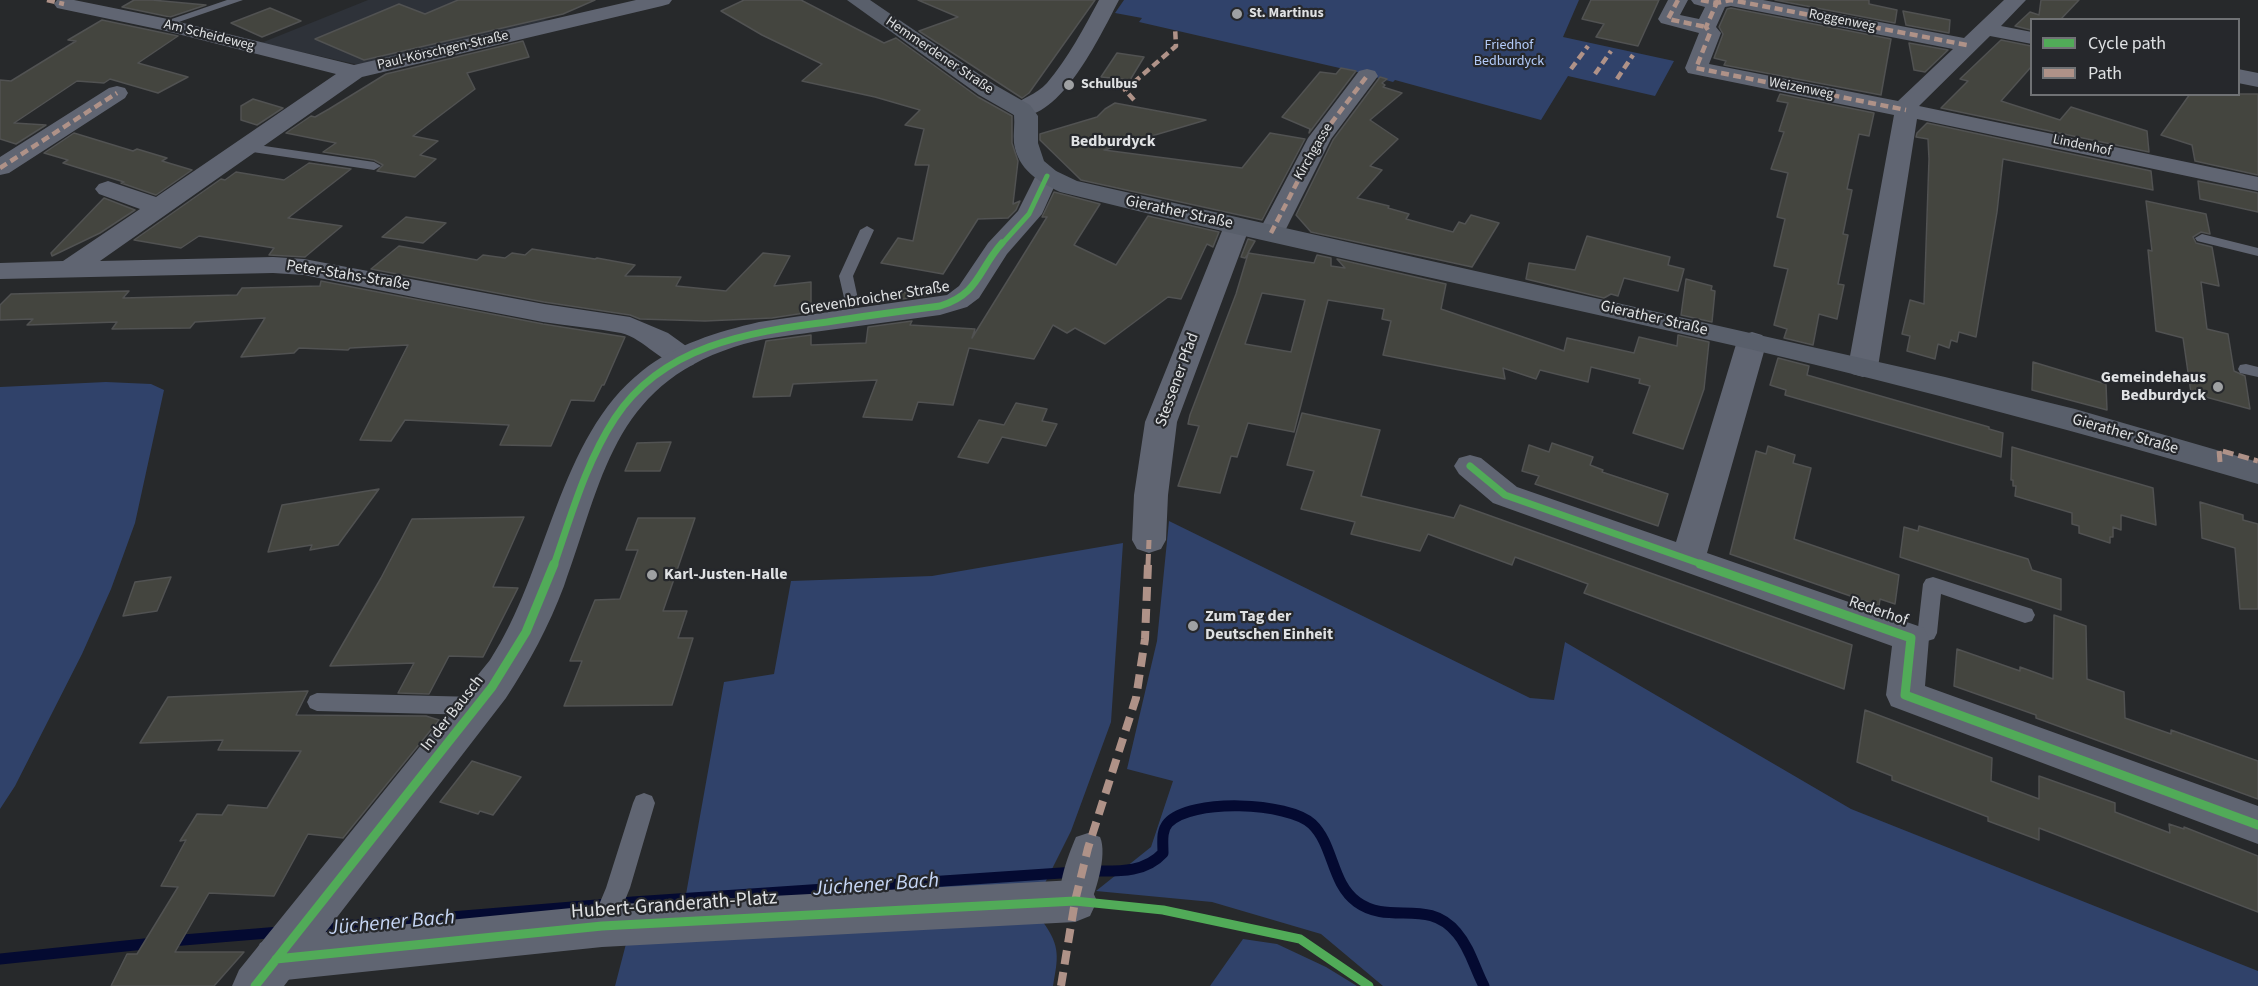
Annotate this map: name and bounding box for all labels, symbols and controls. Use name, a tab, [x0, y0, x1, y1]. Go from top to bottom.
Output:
place label: St. Martinus	[1249, 6, 1324, 22]
street label: Roggenweg	[1807, 6, 1877, 36]
marker: St. Martinus	[1230, 7, 1244, 21]
street label: Hemmerdener Straße	[882, 14, 996, 98]
street label: Am Scheideweg	[162, 17, 256, 55]
legend	[2030, 18, 2240, 96]
street label: Paul-Körschgen-Straße	[376, 28, 510, 74]
text: Cycle path	[2088, 31, 2166, 56]
park label: Friedhof Bedburdyck	[1474, 38, 1544, 70]
text: Path	[2088, 61, 2122, 86]
street label: Weizenweg	[1767, 74, 1835, 104]
place label: Schulbus	[1081, 77, 1137, 93]
marker: Schulbus	[1062, 78, 1076, 92]
street label: Kirchgasse	[1291, 121, 1337, 183]
district label: Bedburdyck	[1070, 132, 1156, 152]
street label: Lindenhof	[2051, 132, 2113, 160]
street label: Gierather Straße	[1123, 192, 1235, 234]
street label: Peter-Stahs-Straße	[285, 257, 411, 295]
street label: Grevenbroicher Straße	[799, 278, 951, 320]
street label: Gierather Straße	[1598, 297, 1710, 341]
street label: Stessener Pfad	[1152, 330, 1204, 430]
place label: Gemeindehaus Bedburdyck	[2101, 368, 2206, 406]
marker: Gemeindehaus Bedburdyck	[2211, 380, 2225, 394]
street label: Gierather Straße	[2070, 411, 2180, 459]
place label: Karl-Justen-Halle	[664, 565, 787, 585]
marker: Karl-Justen-Halle	[645, 568, 659, 582]
street label: Rederhof	[1846, 593, 1910, 631]
place label: Zum Tag der Deutschen Einheit	[1205, 607, 1333, 645]
marker: Zum Tag der Deutschen Einheit	[1186, 619, 1200, 633]
street label: In der Bausch	[418, 672, 488, 756]
water label: Jüchener Bach	[812, 869, 940, 903]
street label: Hubert-Granderath-Platz	[570, 887, 778, 925]
water label: Jüchener Bach	[328, 906, 456, 942]

